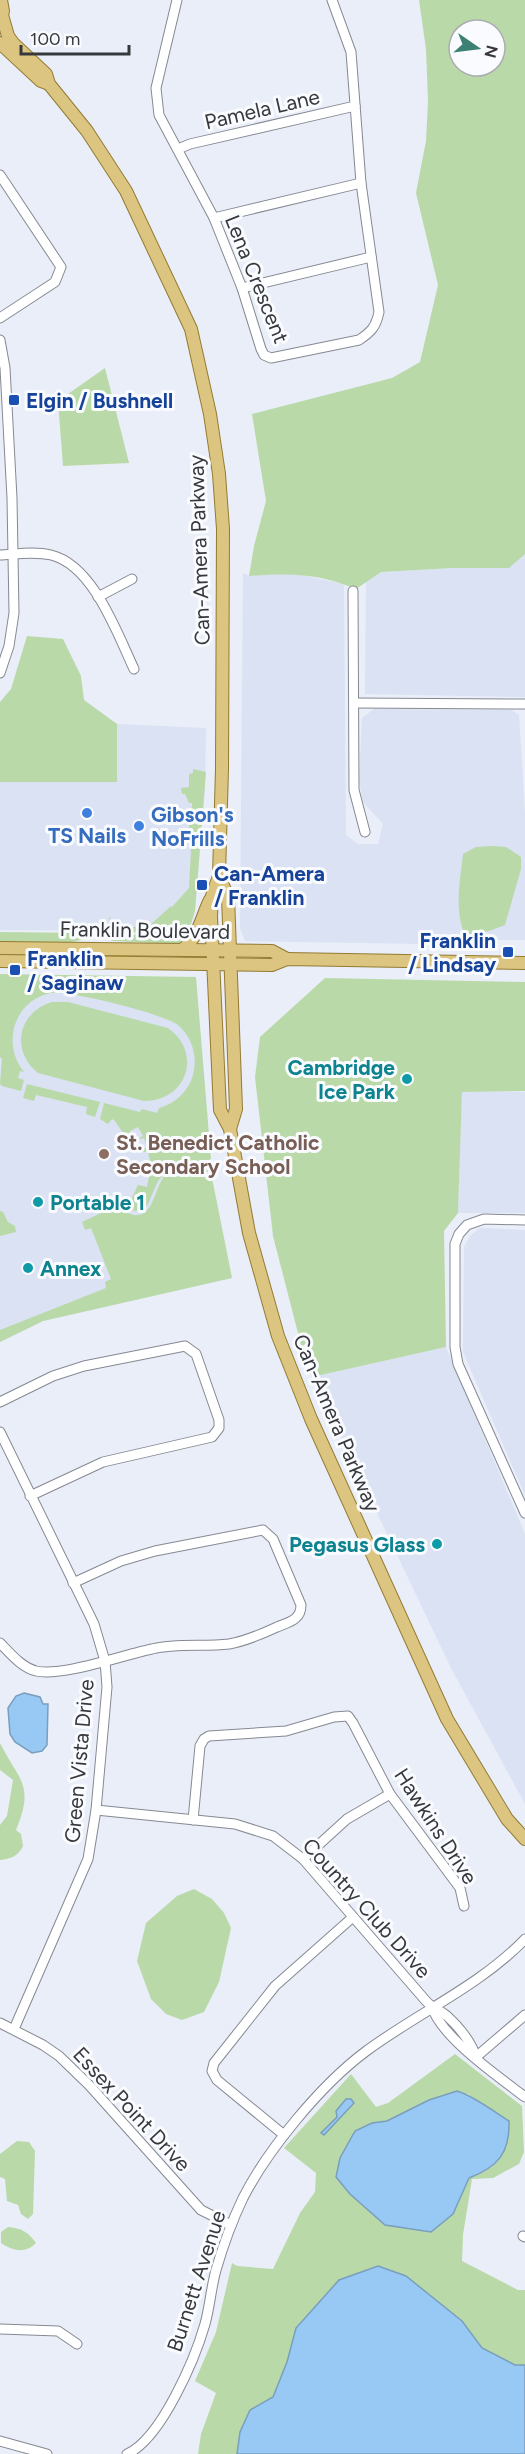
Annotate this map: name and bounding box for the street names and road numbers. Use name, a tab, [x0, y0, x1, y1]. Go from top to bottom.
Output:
street label: Pamela Lane	[202, 84, 322, 134]
street label: Lena Crescent	[220, 211, 294, 347]
street label: Can-Amera Parkway	[183, 454, 215, 646]
street label: Franklin Boulevard	[59, 916, 231, 944]
street label: Can-Amera Parkway	[288, 1330, 386, 1516]
street label: Green Vista Drive	[59, 1678, 99, 1844]
street label: Hawkins Drive	[389, 1763, 483, 1889]
street label: Country Club Drive	[298, 1833, 436, 1983]
street label: Essex Point Drive	[68, 2042, 196, 2176]
street label: Burnett Avenue	[161, 2207, 231, 2355]

